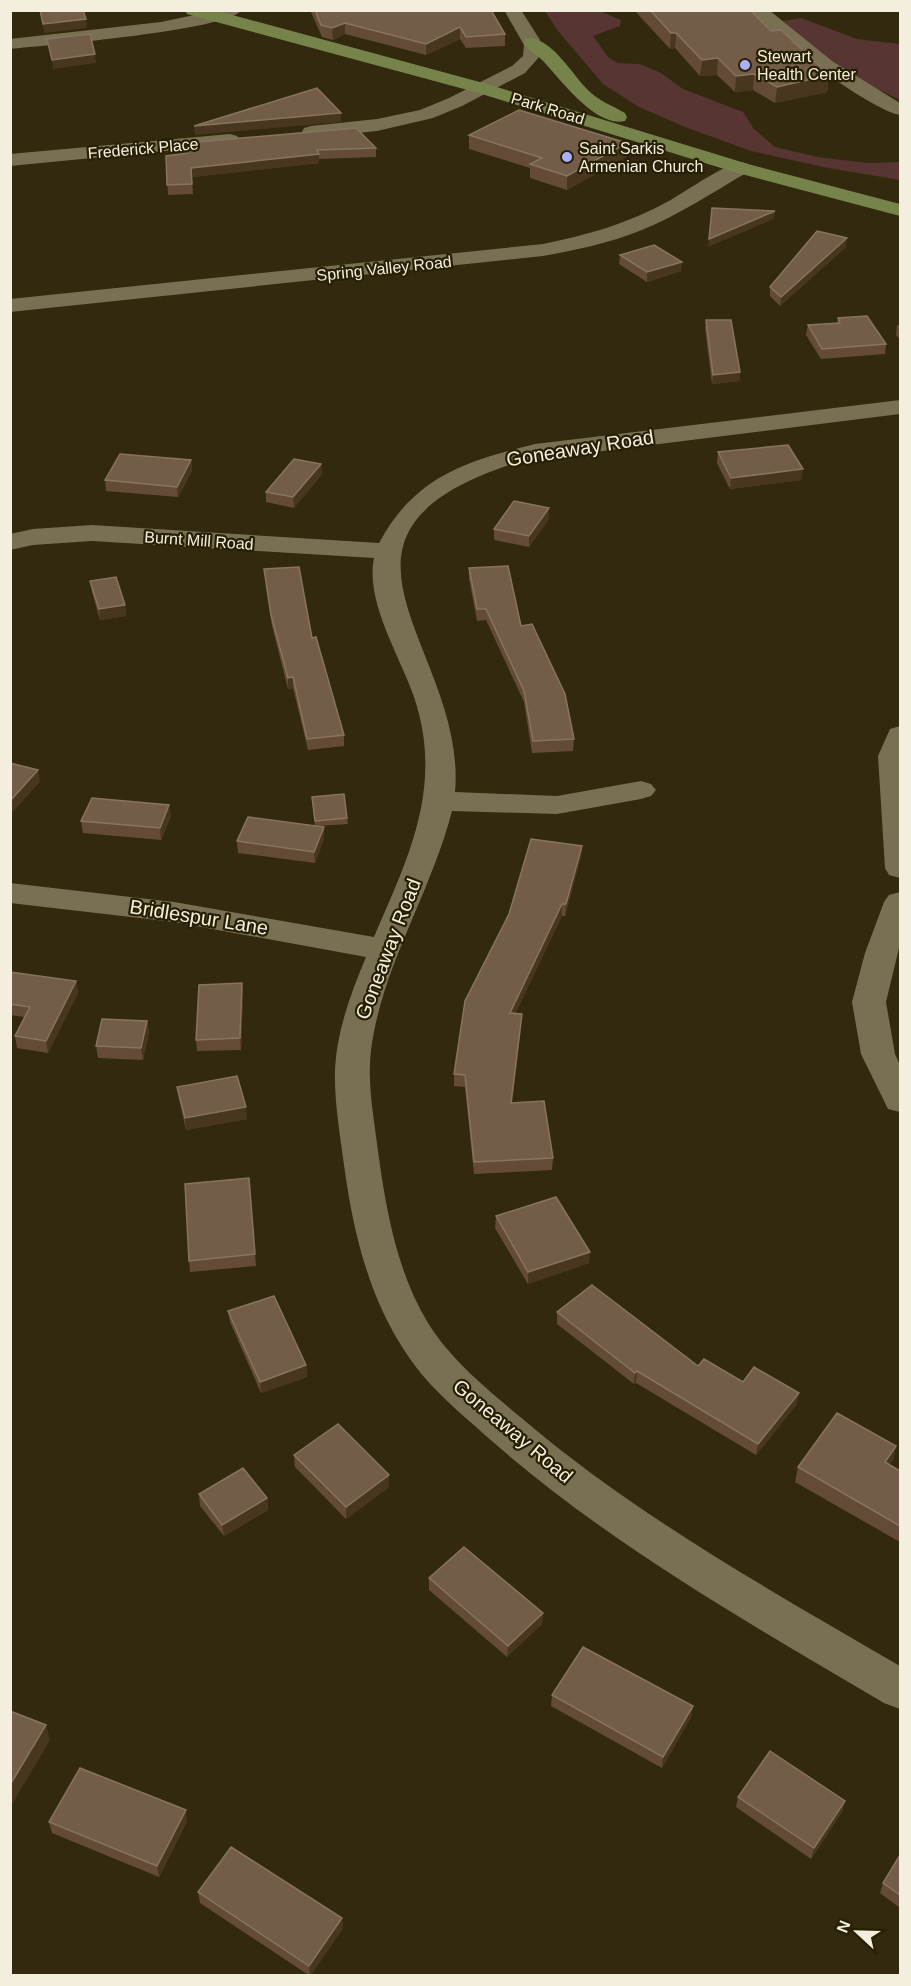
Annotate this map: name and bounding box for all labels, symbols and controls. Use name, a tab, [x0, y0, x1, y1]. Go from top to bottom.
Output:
place label: Stewart Health Center	[757, 48, 856, 83]
marker: Stewart Health Center	[738, 58, 752, 72]
street label: Park Road	[509, 89, 586, 128]
street label: Frederick Place	[87, 135, 199, 162]
place label: Saint Sarkis Armenian Church	[579, 140, 704, 175]
marker: Saint Sarkis Armenian Church	[560, 150, 574, 164]
street label: Spring Valley Road	[316, 253, 452, 284]
street label: Goneaway Road	[505, 425, 655, 471]
street label: Burnt Mill Road	[144, 528, 254, 553]
street label: Goneaway Road	[351, 876, 425, 1022]
street label: Bridlespur Lane	[128, 895, 270, 939]
street label: Goneaway Road	[449, 1375, 577, 1487]
north arrow	[827, 1902, 887, 1962]
text: N	[834, 1918, 854, 1935]

